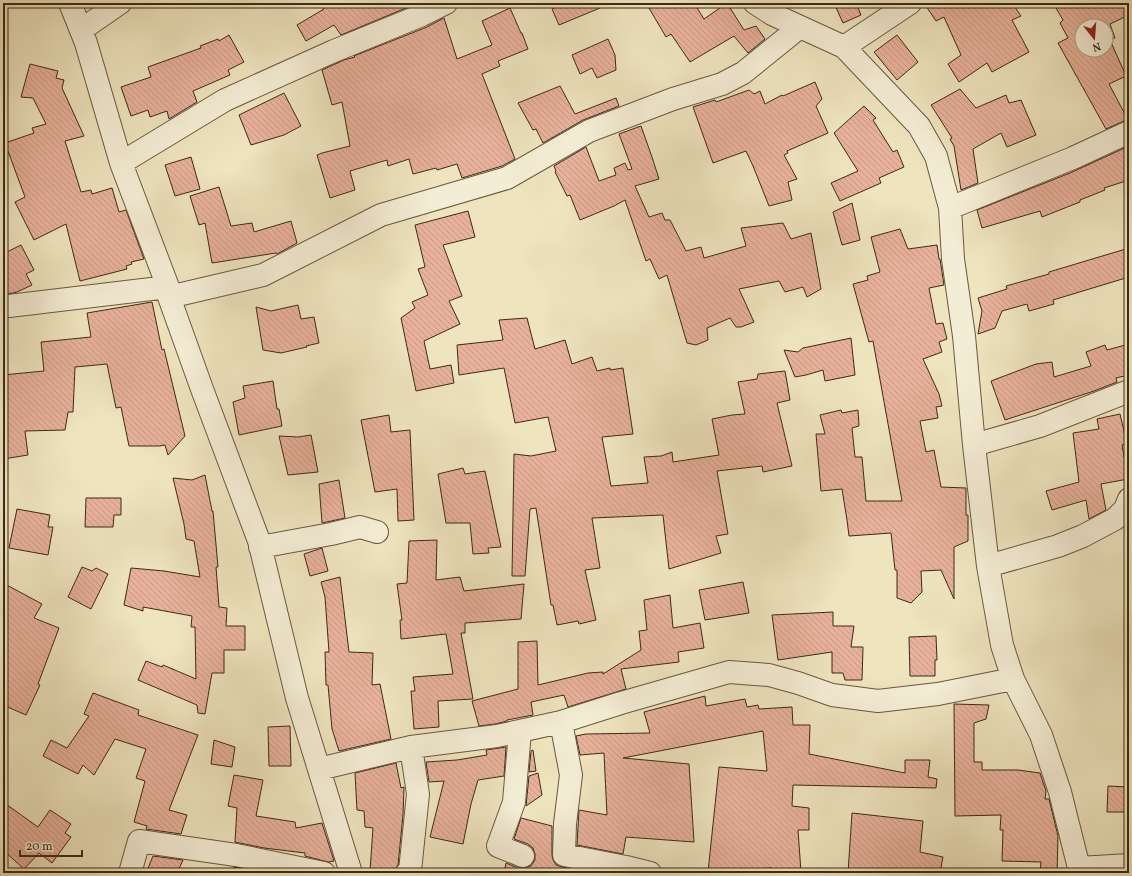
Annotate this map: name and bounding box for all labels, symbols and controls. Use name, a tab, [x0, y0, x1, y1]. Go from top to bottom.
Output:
north arrow	[1074, 18, 1114, 58]
text: N	[1090, 38, 1103, 54]
scale bar	[20, 832, 82, 858]
text: 20 m	[26, 839, 53, 855]

